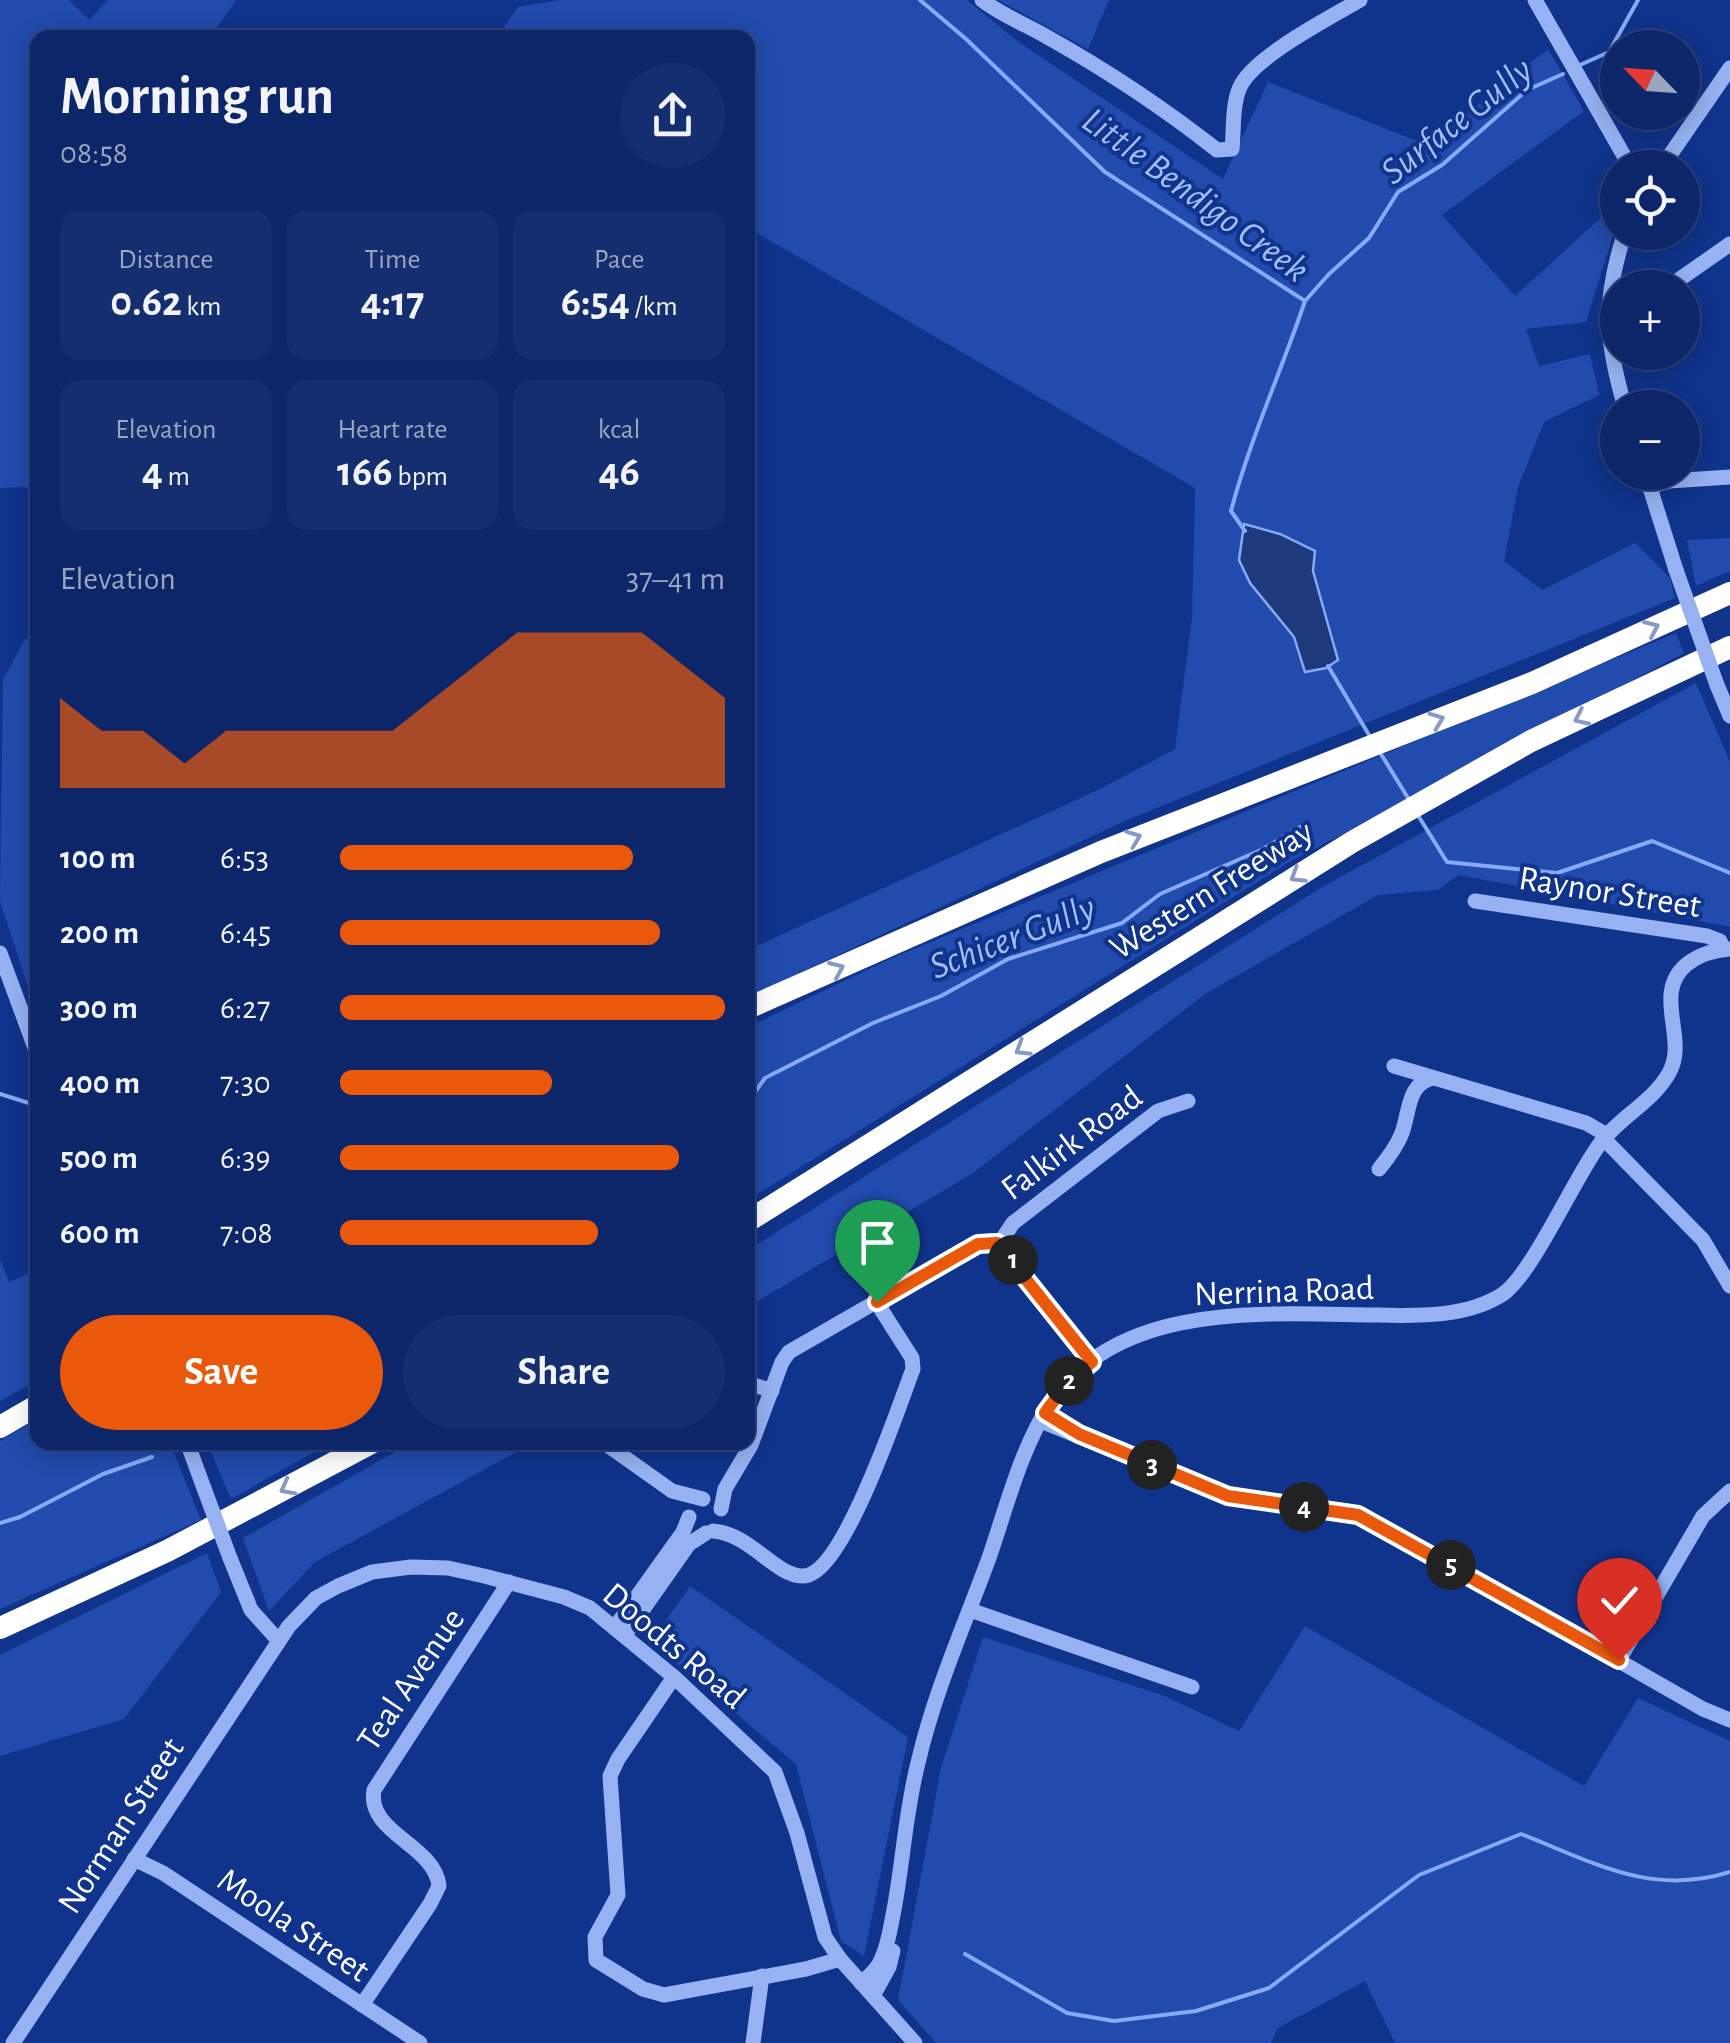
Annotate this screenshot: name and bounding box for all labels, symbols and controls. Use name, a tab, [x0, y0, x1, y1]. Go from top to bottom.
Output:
north arrow	[1600, 30, 1700, 130]
map controls	[1600, 30, 1700, 490]
water label: Surface Gully	[1375, 51, 1540, 192]
button: share	[620, 63, 725, 168]
text: Morning run	[60, 69, 334, 124]
water label: Little Bendigo Creek	[1075, 101, 1315, 290]
text: 08:58	[60, 137, 128, 169]
button: locate	[1600, 150, 1700, 250]
text: Distance	[118, 246, 213, 274]
text: Time	[365, 246, 420, 274]
text: Pace	[594, 246, 644, 274]
button: +	[1600, 270, 1700, 370]
text: 0.62	[110, 281, 182, 323]
text: 4:17	[360, 281, 425, 323]
text: 6:54	[561, 281, 630, 323]
text: km	[182, 293, 222, 321]
text: /km	[630, 293, 678, 321]
button: −	[1600, 390, 1700, 490]
text: Elevation	[115, 416, 216, 444]
text: Heart rate	[338, 416, 447, 444]
text: kcal	[598, 416, 641, 444]
text: 4	[142, 451, 163, 493]
text: 166	[337, 451, 393, 493]
text: 46	[598, 451, 640, 493]
text: m	[163, 463, 190, 491]
text: bpm	[393, 463, 448, 491]
text: Elevation	[60, 563, 176, 595]
text: 37–41 m	[626, 563, 725, 595]
one-way arrow	[1642, 620, 1660, 640]
one-way arrow	[1573, 705, 1591, 725]
one-way arrow	[1427, 712, 1445, 732]
street label: Western Freeway	[1104, 814, 1319, 967]
one-way arrow	[1125, 830, 1142, 850]
text: 100 m	[60, 842, 136, 874]
text: 6:53	[220, 842, 269, 874]
street label: Raynor Street	[1516, 861, 1703, 924]
one-way arrow	[1290, 864, 1308, 883]
water label: Schicer Gully	[925, 889, 1101, 987]
text: 200 m	[60, 917, 139, 949]
text: 6:45	[220, 917, 271, 949]
one-way arrow	[827, 961, 845, 981]
text: 300 m	[60, 992, 138, 1024]
text: 6:27	[220, 992, 270, 1024]
one-way arrow	[1015, 1037, 1033, 1056]
text: 400 m	[60, 1067, 140, 1099]
text: 7:30	[220, 1067, 271, 1099]
street label: Falkirk Road	[995, 1079, 1149, 1207]
text: 500 m	[60, 1142, 138, 1174]
text: 6:39	[220, 1142, 271, 1174]
pin	[835, 1200, 920, 1303]
icon: arrive	[850, 1215, 905, 1270]
text: 600 m	[60, 1217, 139, 1249]
text: 7:08	[220, 1217, 273, 1249]
pin: 1	[988, 1235, 1038, 1285]
text: 1	[1008, 1246, 1018, 1274]
street label: Nerrina Road	[1193, 1271, 1375, 1312]
button: Save	[60, 1315, 383, 1430]
button: Share	[403, 1315, 725, 1430]
pin: 2	[1044, 1356, 1094, 1406]
text: 2	[1062, 1367, 1076, 1395]
pin: 3	[1127, 1440, 1177, 1490]
text: 3	[1146, 1451, 1158, 1479]
one-way arrow	[279, 1476, 297, 1495]
pin: 4	[1279, 1482, 1329, 1532]
text: 4	[1297, 1493, 1311, 1521]
pin: 5	[1426, 1540, 1476, 1590]
text: 5	[1445, 1551, 1457, 1579]
pin	[1577, 1558, 1662, 1661]
icon: check	[1592, 1573, 1647, 1628]
street label: Doodts Road	[596, 1577, 752, 1716]
street label: Teal Avenue	[351, 1602, 471, 1757]
street label: Norman Street	[52, 1732, 191, 1920]
street label: Moola Street	[211, 1862, 375, 1988]

